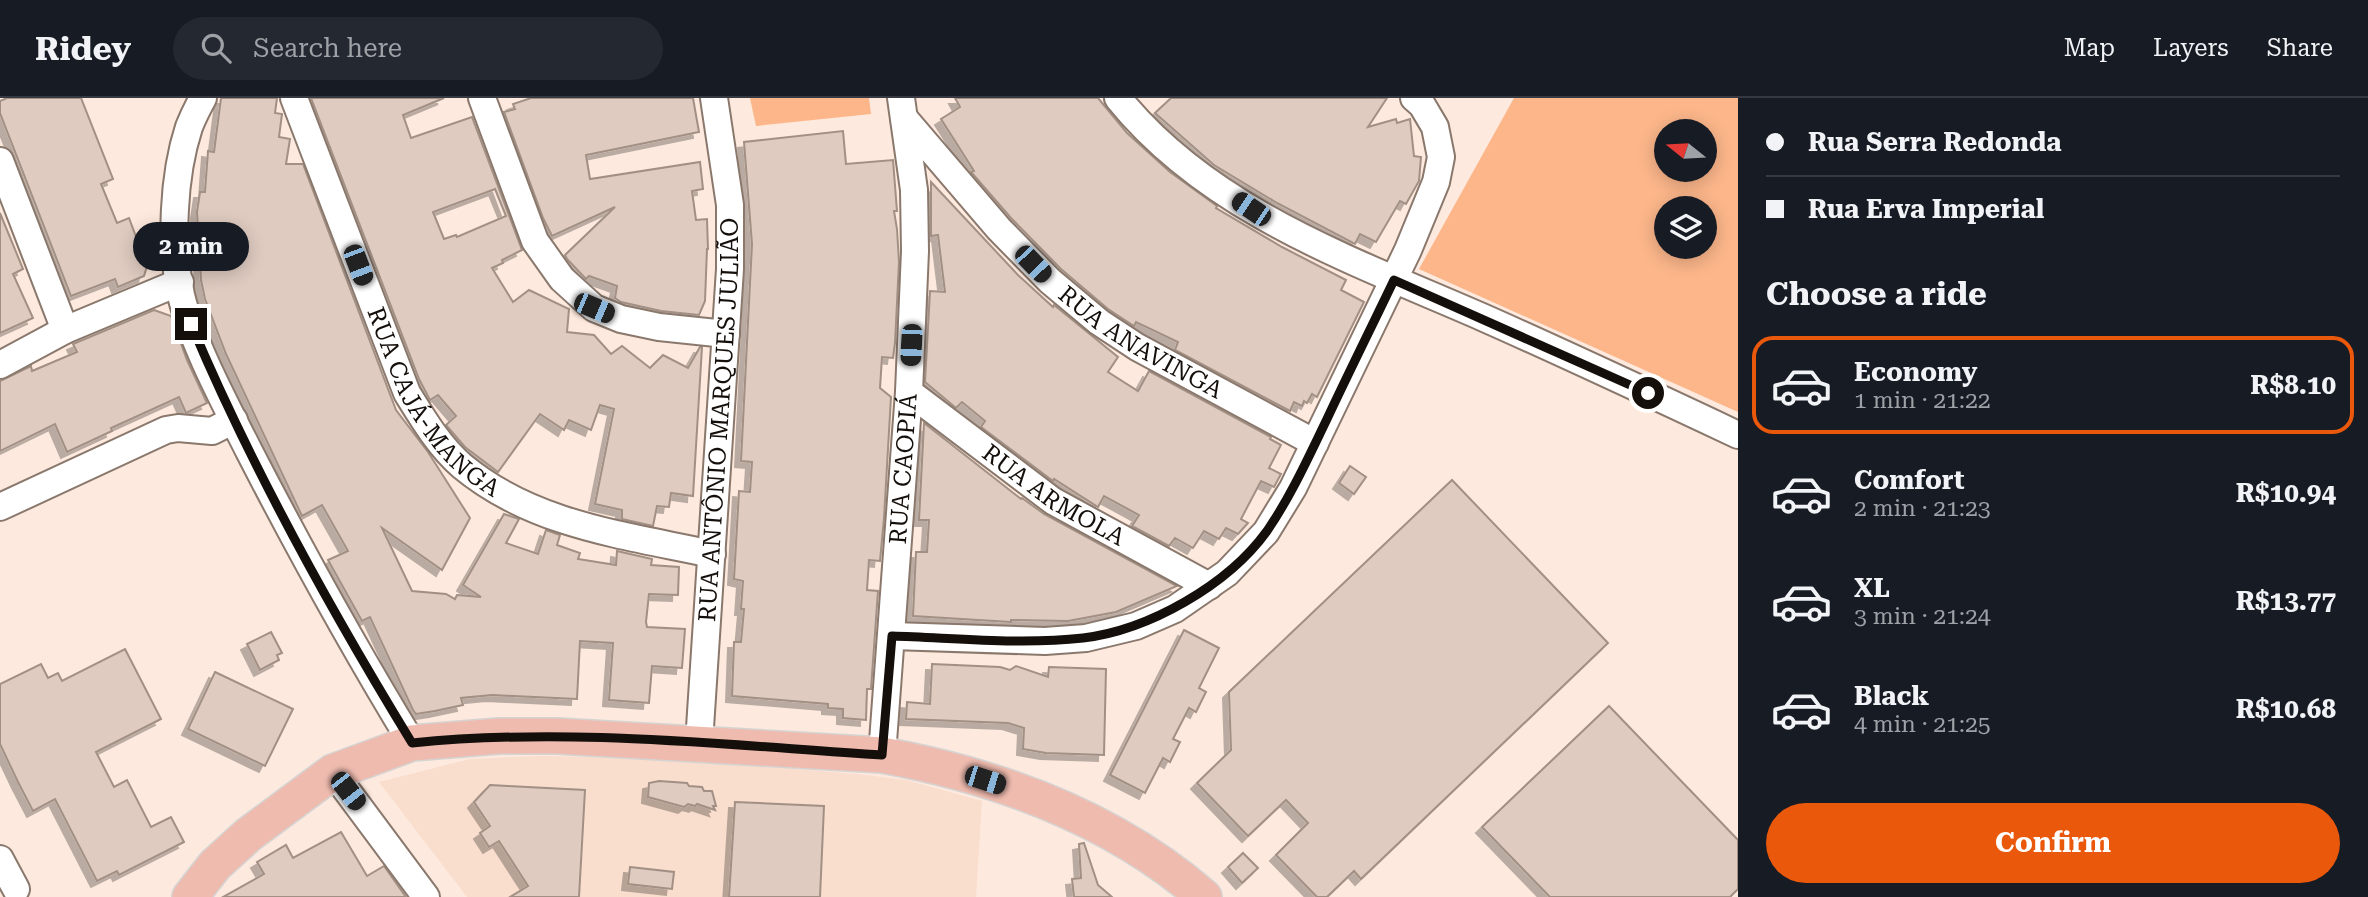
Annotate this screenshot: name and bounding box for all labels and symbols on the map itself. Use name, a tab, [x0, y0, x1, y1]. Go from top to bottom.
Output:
north arrow	[1654, 119, 1717, 182]
car	[1228, 189, 1275, 229]
street label: RUA ANTÔNIO MARQUES JULIÃO	[693, 218, 744, 623]
callout: 2 min	[133, 222, 249, 272]
car	[341, 242, 376, 288]
car	[1011, 242, 1056, 286]
street label: RUA ANAVINGA	[1053, 280, 1228, 405]
car	[571, 290, 618, 326]
street label: RUA CAJÁ-MANGA	[361, 303, 505, 503]
route end	[175, 308, 207, 340]
car	[900, 323, 923, 367]
route start	[1632, 377, 1664, 409]
street label: RUA CAOPIÁ	[884, 392, 923, 545]
street label: RUA ARMOLA	[977, 439, 1130, 552]
car	[962, 764, 1009, 796]
car	[327, 768, 370, 814]

